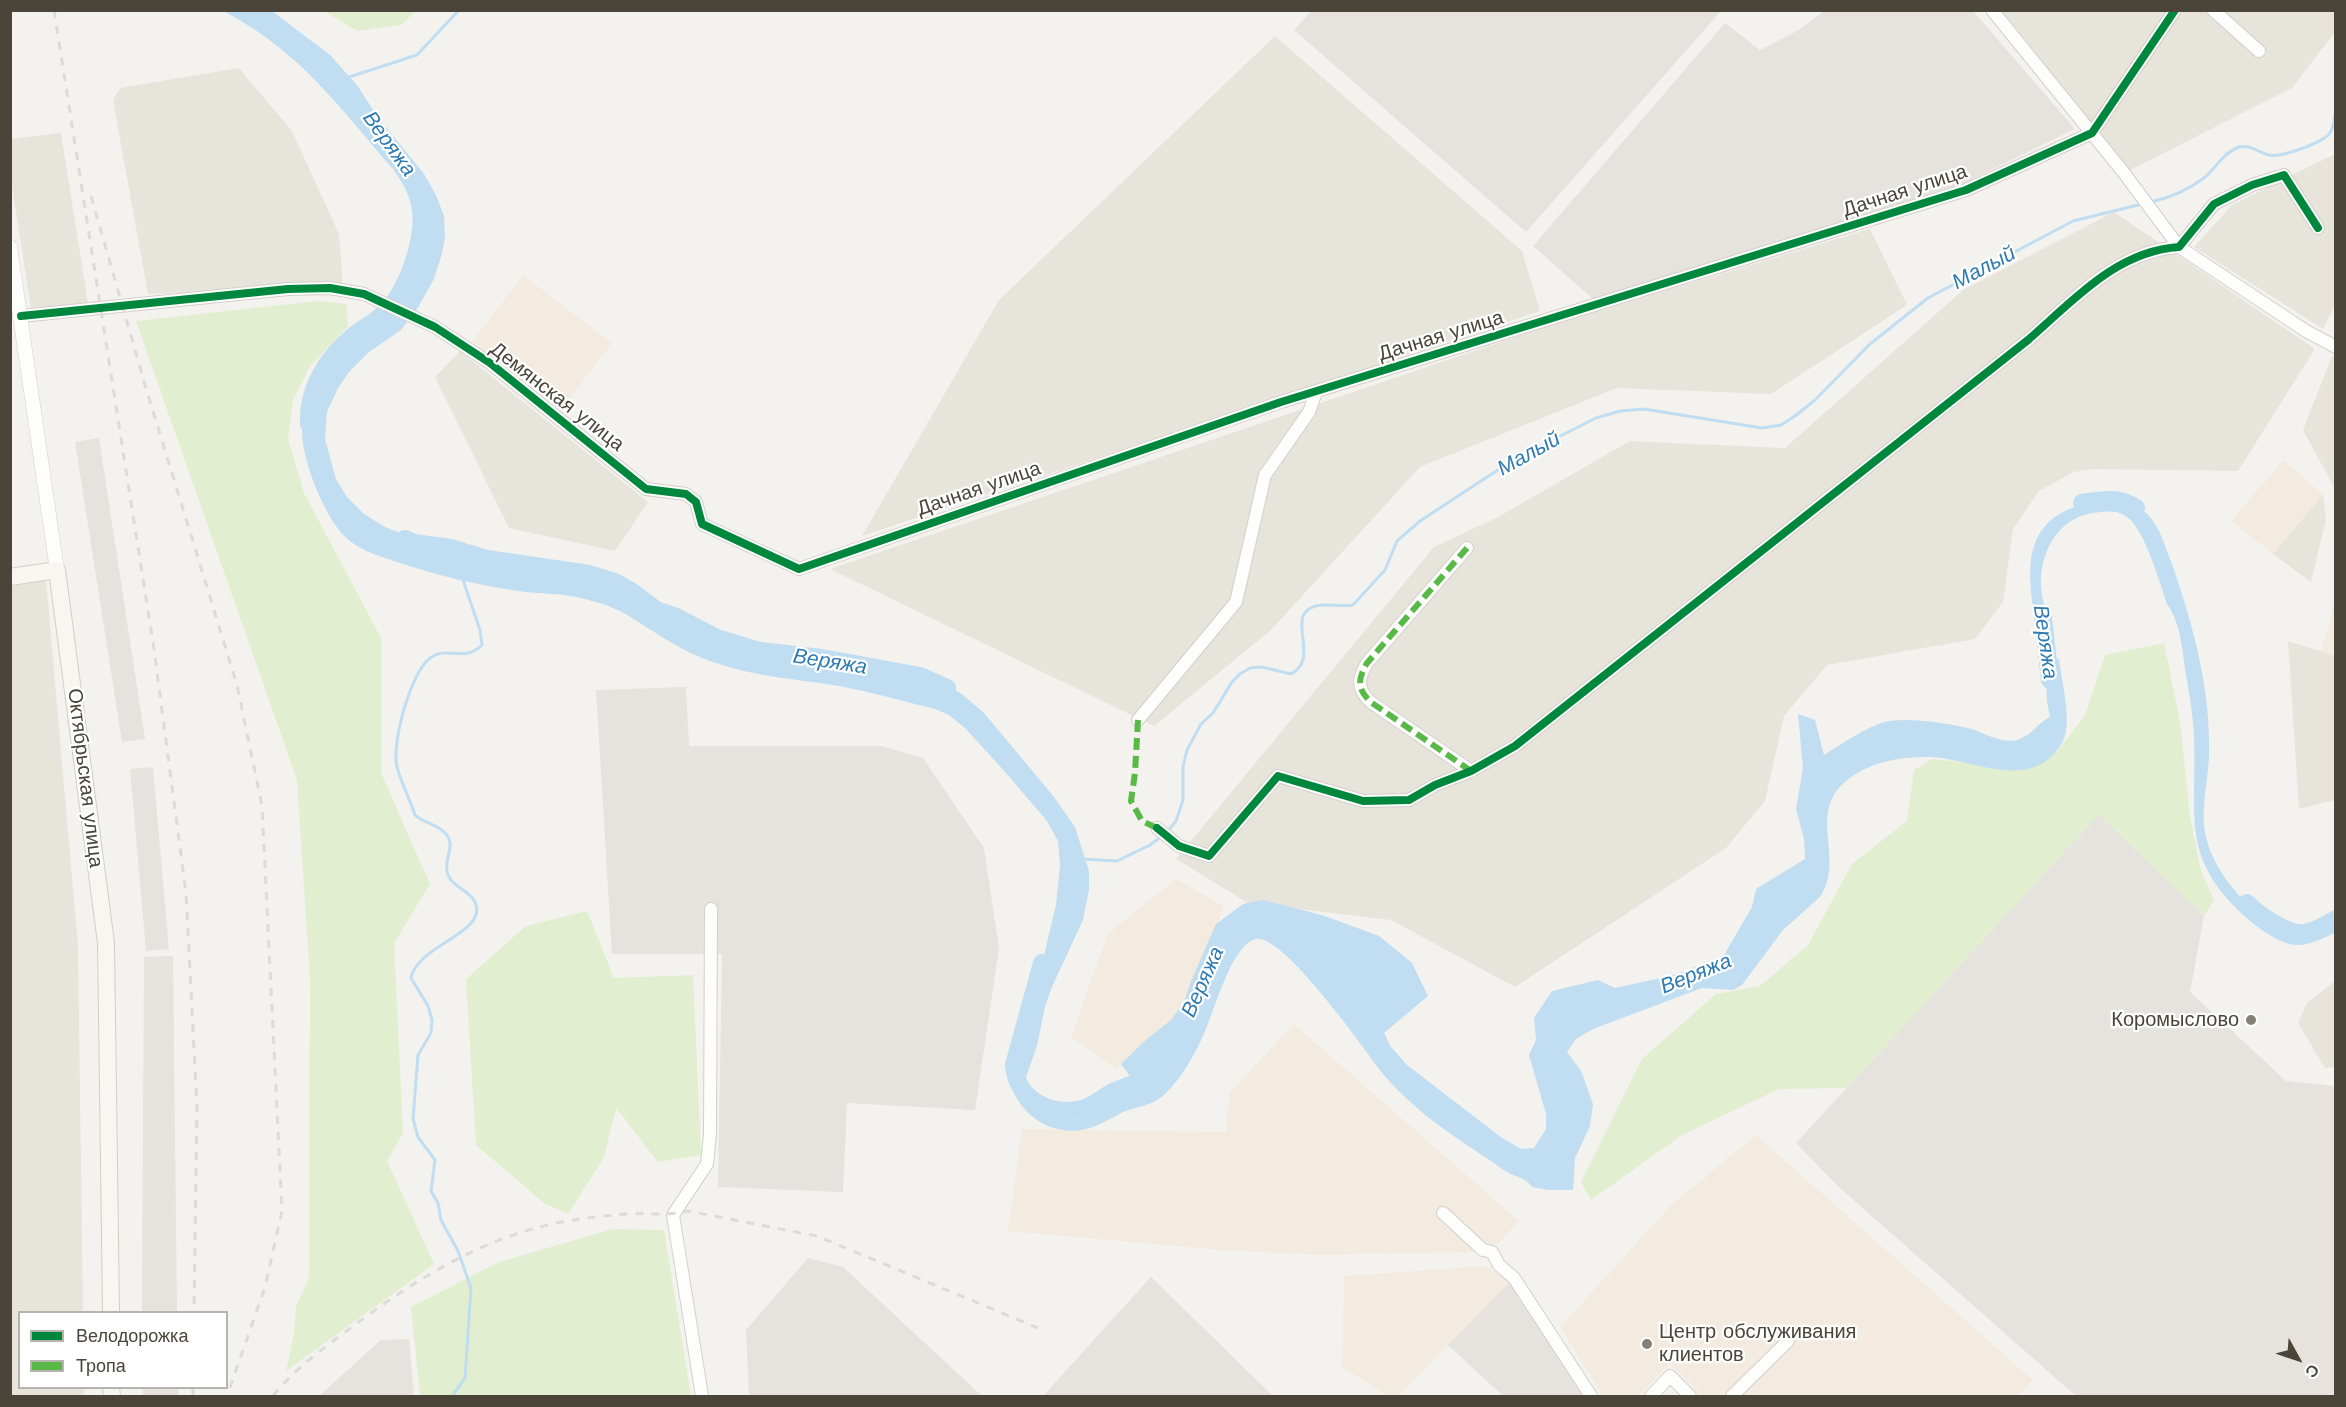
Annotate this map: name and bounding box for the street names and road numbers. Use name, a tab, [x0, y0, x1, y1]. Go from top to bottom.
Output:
street label: Дачная улица	[1840, 160, 1970, 222]
street label: Дачная улица	[1376, 306, 1506, 366]
street label: Демянская улица	[485, 337, 629, 457]
street label: Дачная улица	[914, 457, 1044, 521]
street label: Октябрьская улица	[62, 687, 108, 869]

